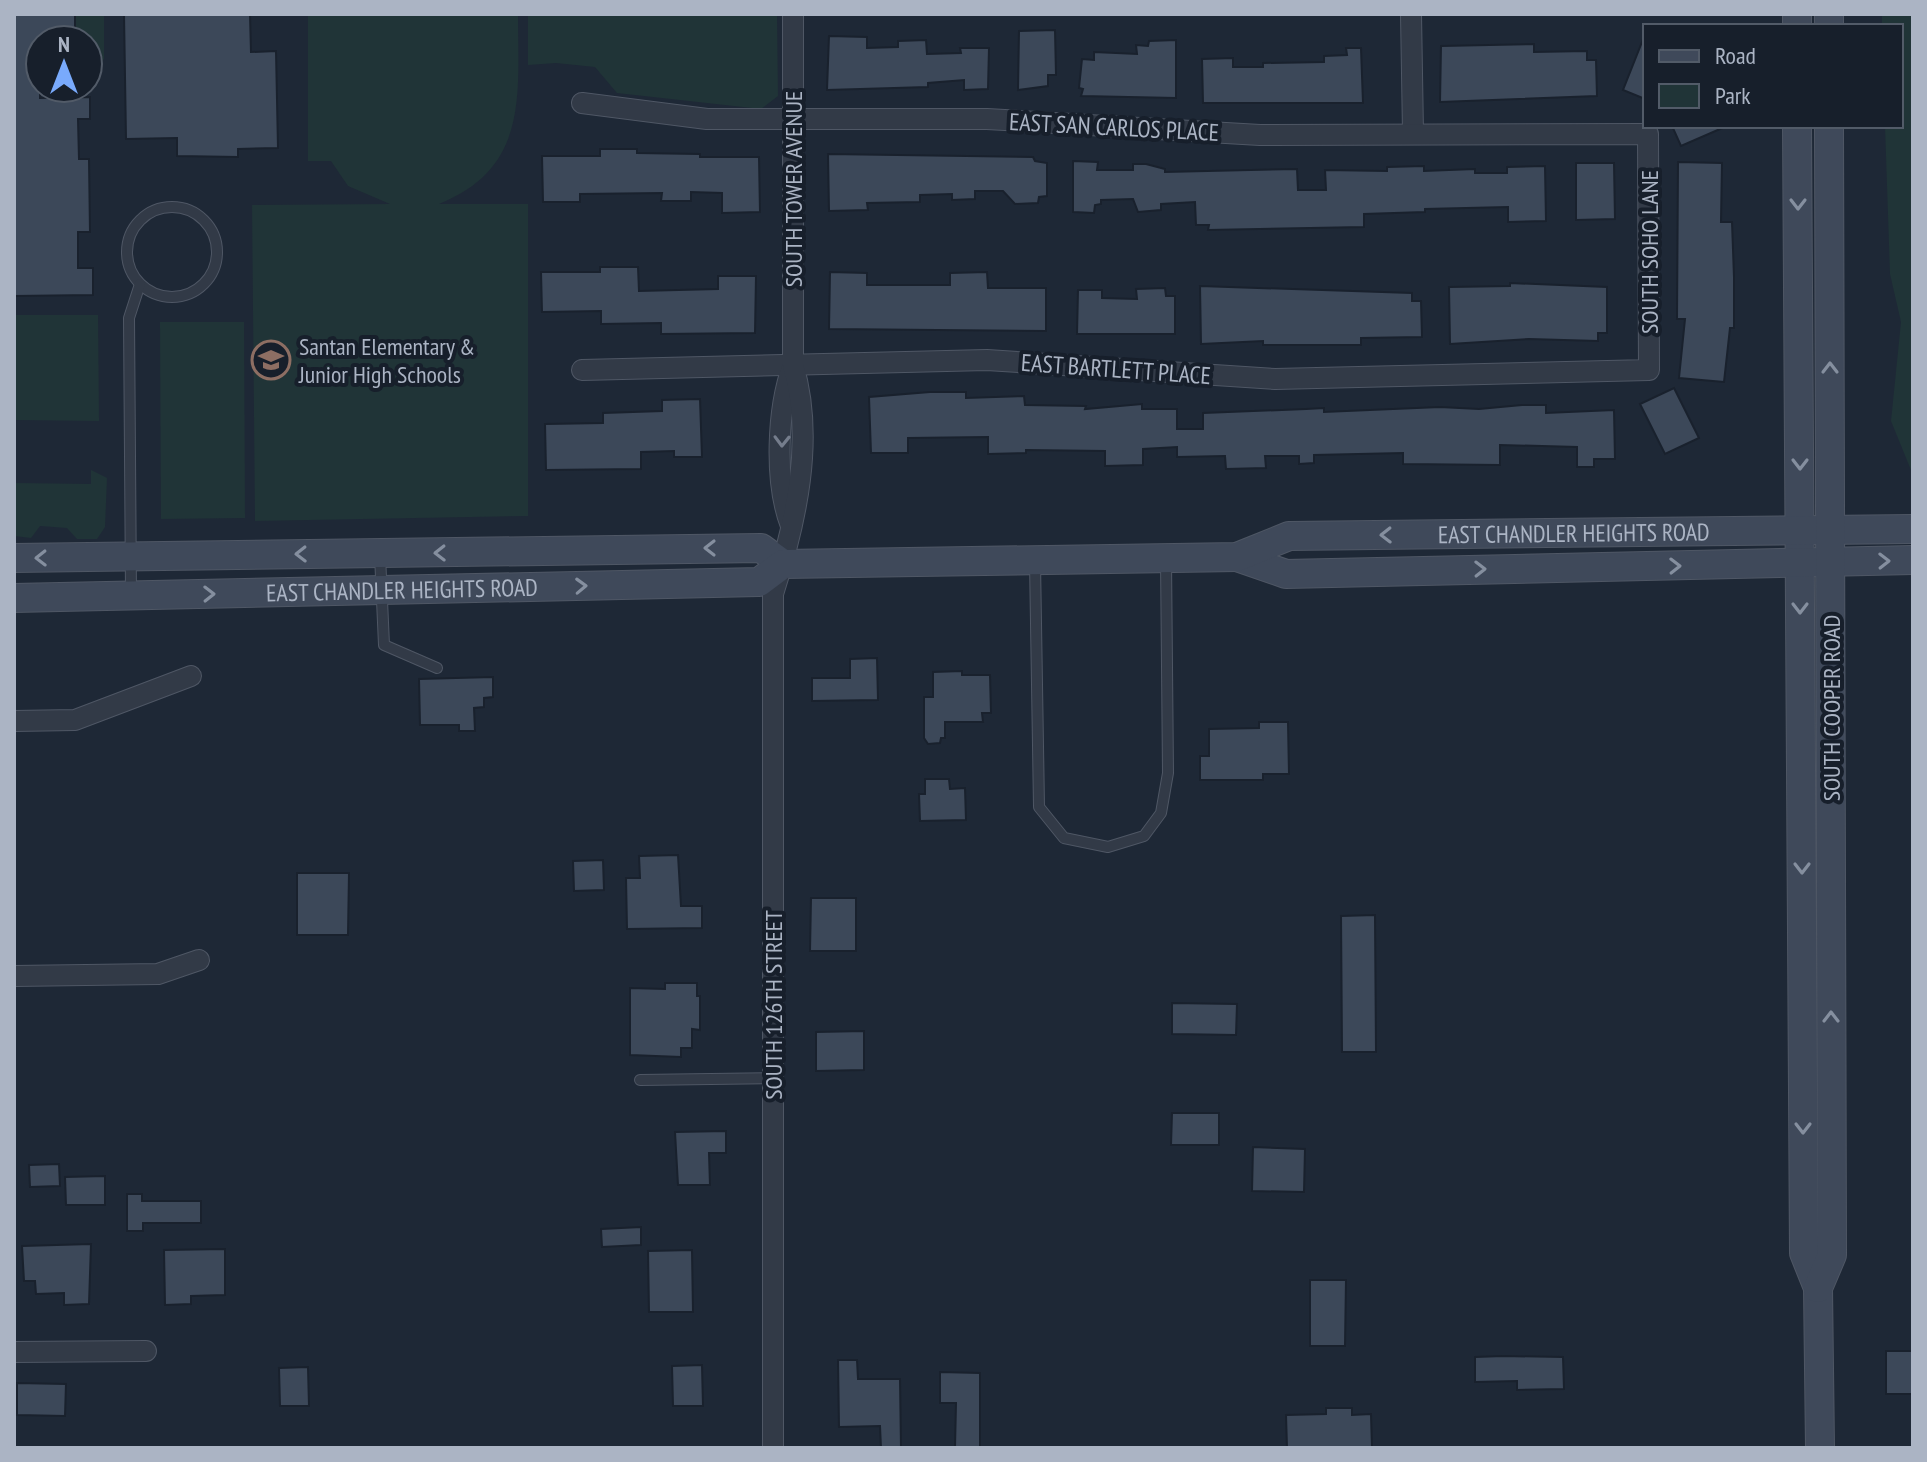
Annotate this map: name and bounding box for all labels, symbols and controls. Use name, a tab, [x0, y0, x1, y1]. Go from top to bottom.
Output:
north arrow	[24, 24, 104, 104]
legend	[1643, 24, 1903, 128]
text: N	[58, 30, 70, 58]
text: Road	[1715, 40, 1756, 71]
text: Park	[1715, 80, 1751, 111]
street label: SOUTH TOWER AVENUE	[778, 91, 809, 287]
street label: EAST SAN CARLOS PLACE	[1008, 106, 1220, 148]
street label: SOUTH SOHO LANE	[1634, 170, 1665, 334]
one-way arrow	[1789, 198, 1807, 211]
place label: Santan Elementary & Junior High Schools	[298, 331, 475, 390]
school or university icon: Santan Elementary & Junior High Schools	[250, 339, 292, 381]
street label: EAST BARTLETT PLACE	[1020, 347, 1212, 391]
one-way arrow	[1821, 361, 1839, 374]
one-way arrow	[773, 435, 791, 448]
one-way arrow	[1791, 458, 1808, 471]
street label: EAST CHANDLER HEIGHTS ROAD	[1438, 516, 1710, 550]
one-way arrow	[1379, 526, 1392, 544]
one-way arrow	[703, 539, 716, 557]
one-way arrow	[433, 544, 446, 561]
one-way arrow	[294, 545, 307, 563]
one-way arrow	[34, 549, 47, 566]
one-way arrow	[1878, 552, 1891, 570]
one-way arrow	[1669, 557, 1682, 574]
one-way arrow	[1474, 560, 1487, 578]
street label: EAST CHANDLER HEIGHTS ROAD	[266, 571, 538, 608]
one-way arrow	[575, 577, 588, 594]
one-way arrow	[203, 586, 216, 603]
one-way arrow	[1791, 602, 1809, 615]
street label: SOUTH COOPER ROAD	[1816, 615, 1847, 801]
one-way arrow	[1793, 862, 1810, 875]
street label: SOUTH 126TH STREET	[758, 910, 789, 1100]
one-way arrow	[1822, 1010, 1840, 1023]
one-way arrow	[1794, 1122, 1812, 1135]

